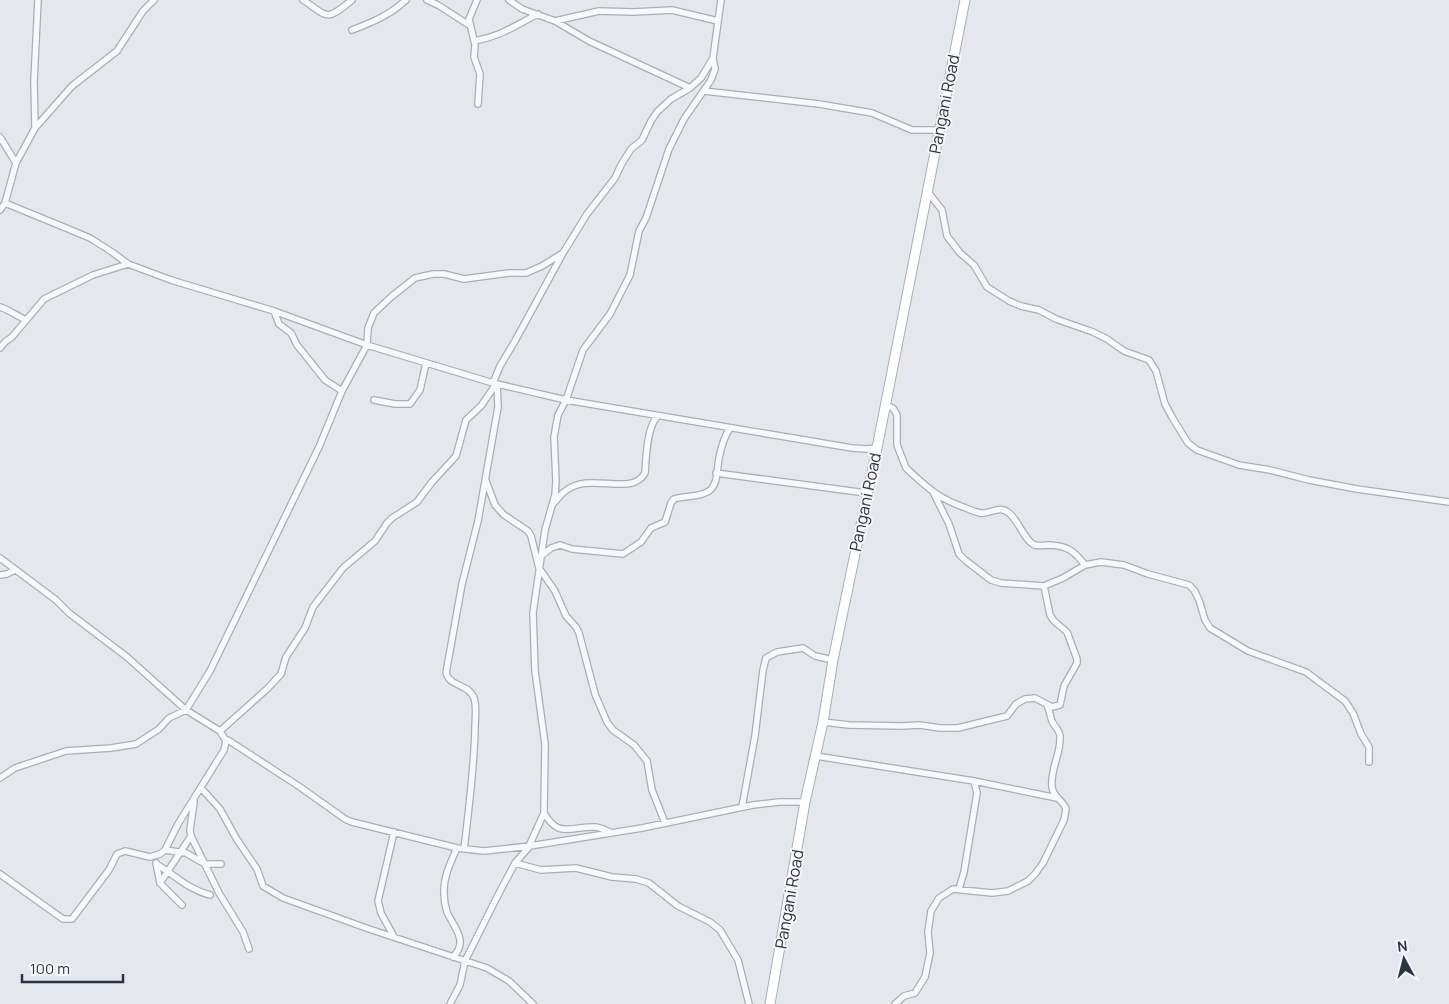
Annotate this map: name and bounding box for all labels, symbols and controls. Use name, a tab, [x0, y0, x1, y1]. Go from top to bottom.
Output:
street label: Pangani Road	[924, 53, 964, 155]
street label: Pangani Road	[844, 451, 886, 553]
street label: Pangani Road	[769, 848, 809, 950]
north arrow	[1379, 934, 1429, 984]
text: N	[1396, 936, 1409, 956]
scale bar	[22, 952, 124, 984]
text: 100 m	[30, 958, 70, 979]

